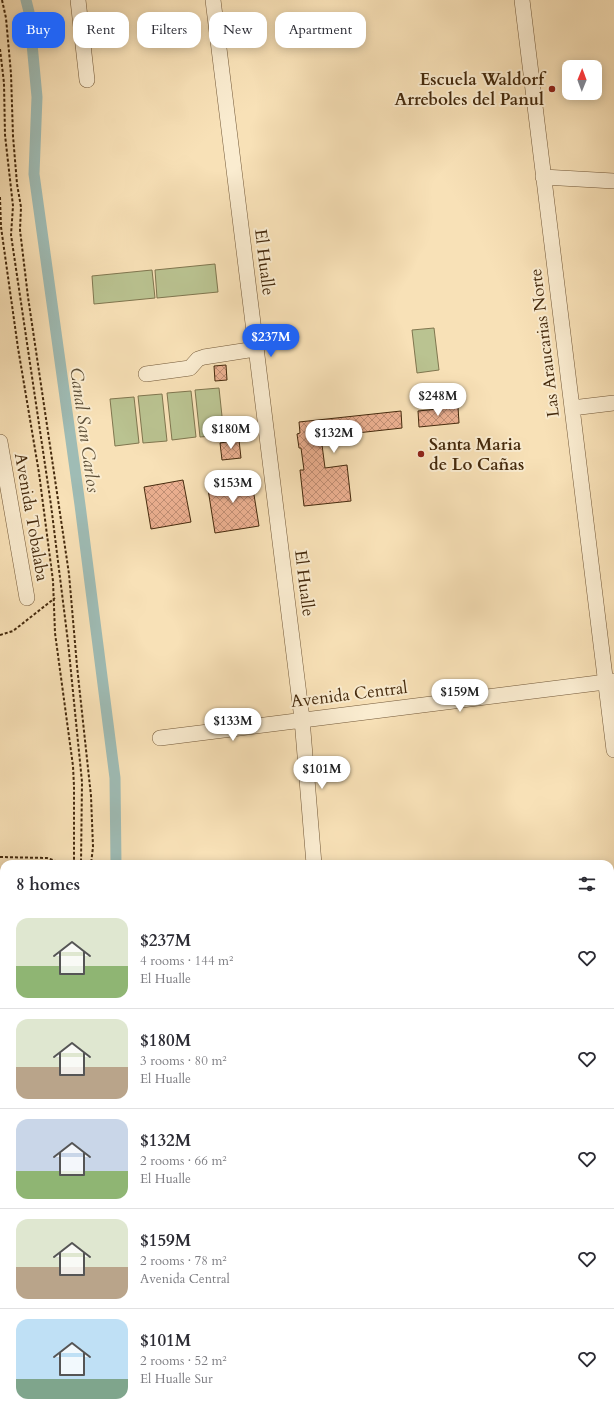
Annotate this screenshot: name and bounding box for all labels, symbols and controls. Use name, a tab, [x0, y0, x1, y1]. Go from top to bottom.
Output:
chip: Buy	[12, 12, 65, 48]
chip: Rent	[73, 12, 129, 48]
chip: Filters	[137, 12, 201, 48]
chip: New	[209, 12, 267, 48]
chip: Apartment	[275, 12, 366, 48]
north arrow	[562, 60, 602, 100]
map controls	[562, 60, 602, 100]
place label: Escuela Waldorf Arreboles del Panul	[394, 68, 547, 111]
marker: Escuela Waldorf Arreboles del Panul	[547, 84, 557, 94]
street label: El Hualle	[249, 228, 280, 297]
street label: Las Araucarias Norte	[524, 267, 565, 419]
pin: $237M	[243, 324, 299, 358]
text: $237M	[251, 328, 291, 346]
water label: Canal San Carlos	[63, 366, 106, 494]
pin: $248M	[410, 383, 466, 417]
text: $248M	[418, 387, 458, 405]
pin: $180M	[203, 416, 259, 450]
text: $180M	[211, 420, 251, 438]
pin: $132M	[306, 420, 362, 454]
text: $132M	[314, 424, 354, 442]
place label: Santa Maria de Lo Cañas	[429, 433, 524, 476]
marker: Santa Maria de Lo Cañas	[416, 449, 426, 459]
street label: Avenida Tobalaba	[9, 451, 54, 584]
pin: $153M	[205, 470, 261, 504]
text: $153M	[213, 474, 253, 492]
street label: El Hualle	[289, 549, 320, 618]
street label: Avenida Central	[289, 676, 409, 713]
pin: $159M	[432, 679, 488, 713]
text: $159M	[440, 683, 480, 701]
pin: $133M	[205, 708, 261, 742]
text: $133M	[213, 712, 253, 730]
pin: $101M	[294, 756, 350, 790]
text: $101M	[302, 760, 342, 778]
text: 8 homes	[16, 873, 80, 896]
icon: filters	[576, 873, 598, 895]
text: $237M	[140, 929, 191, 952]
icon: home	[48, 934, 96, 982]
icon: heart	[576, 947, 598, 969]
text: 4 rooms · 144 m²	[140, 952, 233, 970]
text: El Hualle	[140, 970, 191, 988]
text: $180M	[140, 1029, 191, 1052]
icon: home	[48, 1035, 96, 1083]
icon: heart	[576, 1048, 598, 1070]
text: 3 rooms · 80 m²	[140, 1052, 227, 1070]
text: El Hualle	[140, 1070, 191, 1088]
text: $132M	[140, 1129, 191, 1152]
icon: home	[48, 1135, 96, 1183]
icon: heart	[576, 1148, 598, 1170]
text: 2 rooms · 66 m²	[140, 1152, 227, 1170]
text: El Hualle	[140, 1170, 191, 1188]
text: $159M	[140, 1229, 191, 1252]
icon: home	[48, 1235, 96, 1283]
icon: heart	[576, 1248, 598, 1270]
text: 2 rooms · 78 m²	[140, 1252, 227, 1270]
text: Avenida Central	[140, 1270, 230, 1288]
text: $101M	[140, 1329, 191, 1352]
icon: home	[48, 1335, 96, 1383]
icon: heart	[576, 1348, 598, 1370]
text: 2 rooms · 52 m²	[140, 1352, 227, 1370]
text: El Hualle Sur	[140, 1370, 213, 1388]

